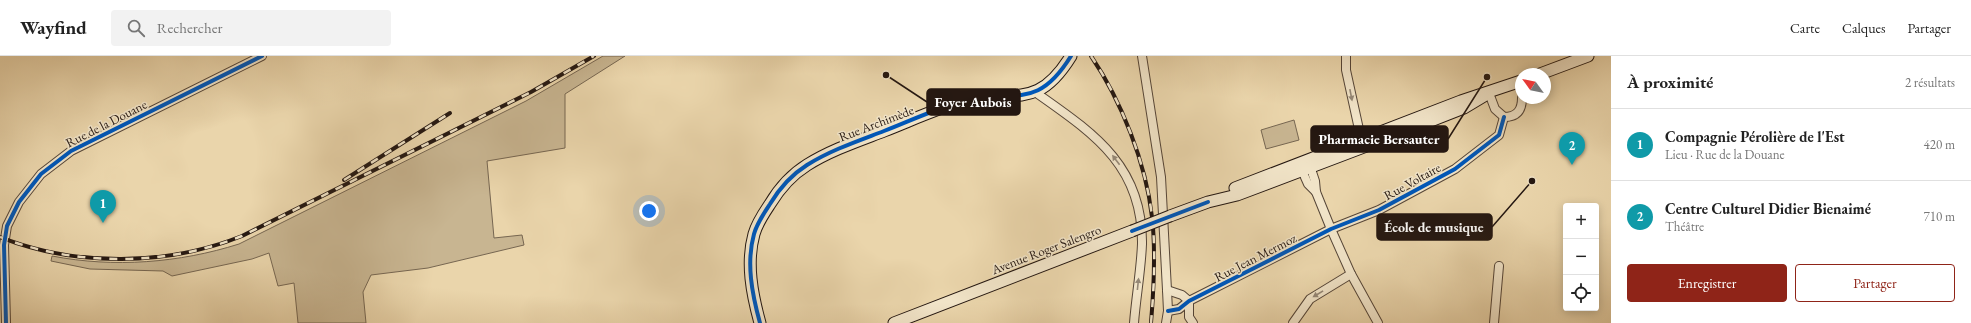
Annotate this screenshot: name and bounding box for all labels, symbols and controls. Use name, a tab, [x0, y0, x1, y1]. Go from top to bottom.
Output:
search box	[111, 10, 391, 46]
text: Wayfind	[20, 15, 87, 40]
icon: search	[125, 17, 147, 39]
text: Rechercher	[157, 18, 223, 37]
text: Carte	[1790, 19, 1820, 37]
text: Calques	[1842, 19, 1886, 37]
text: Partager	[1908, 19, 1951, 37]
north arrow	[1515, 68, 1551, 104]
text: À proximité	[1627, 71, 1713, 93]
text: 2 résultats	[1905, 74, 1955, 91]
one-way arrow	[1348, 88, 1354, 101]
callout: Foyer Aubois	[927, 89, 1020, 115]
text: Foyer Aubois	[935, 93, 1011, 111]
street label: Rue de la Douane	[63, 96, 150, 151]
street label: Rue Archimède	[836, 101, 916, 146]
callout: Pharmacie Bersauter	[1311, 126, 1448, 152]
text: Compagnie Pérolière de l'Est	[1665, 127, 1845, 146]
text: Pharmacie Bersauter	[1319, 130, 1440, 148]
pin: 2	[1559, 132, 1585, 165]
text: 1	[1637, 136, 1643, 153]
text: 420 m	[1924, 136, 1955, 153]
text: Lieu · Rue de la Douane	[1665, 146, 1785, 163]
one-way arrow	[1112, 155, 1120, 166]
street label: Rue Voltaire	[1381, 159, 1444, 204]
pin: 1	[90, 190, 116, 223]
text: Centre Culturel Didier Bienaimé	[1665, 199, 1871, 218]
your location	[639, 201, 659, 221]
map controls	[1563, 203, 1599, 311]
button: +	[1563, 203, 1599, 239]
text: 2	[1637, 208, 1643, 225]
text: 710 m	[1924, 208, 1955, 225]
callout: École de musique	[1377, 214, 1492, 240]
text: École de musique	[1384, 218, 1484, 236]
text: Théâtre	[1665, 218, 1704, 235]
street label: Avenue Roger Salengro	[988, 221, 1103, 279]
street label: Rue Jean Mermoz	[1211, 229, 1299, 285]
button: −	[1563, 239, 1599, 275]
button: Enregistrer	[1627, 264, 1787, 302]
button: Partager	[1795, 264, 1955, 302]
button: locate	[1563, 275, 1599, 311]
one-way arrow	[1134, 278, 1141, 290]
one-way arrow	[1313, 290, 1323, 298]

